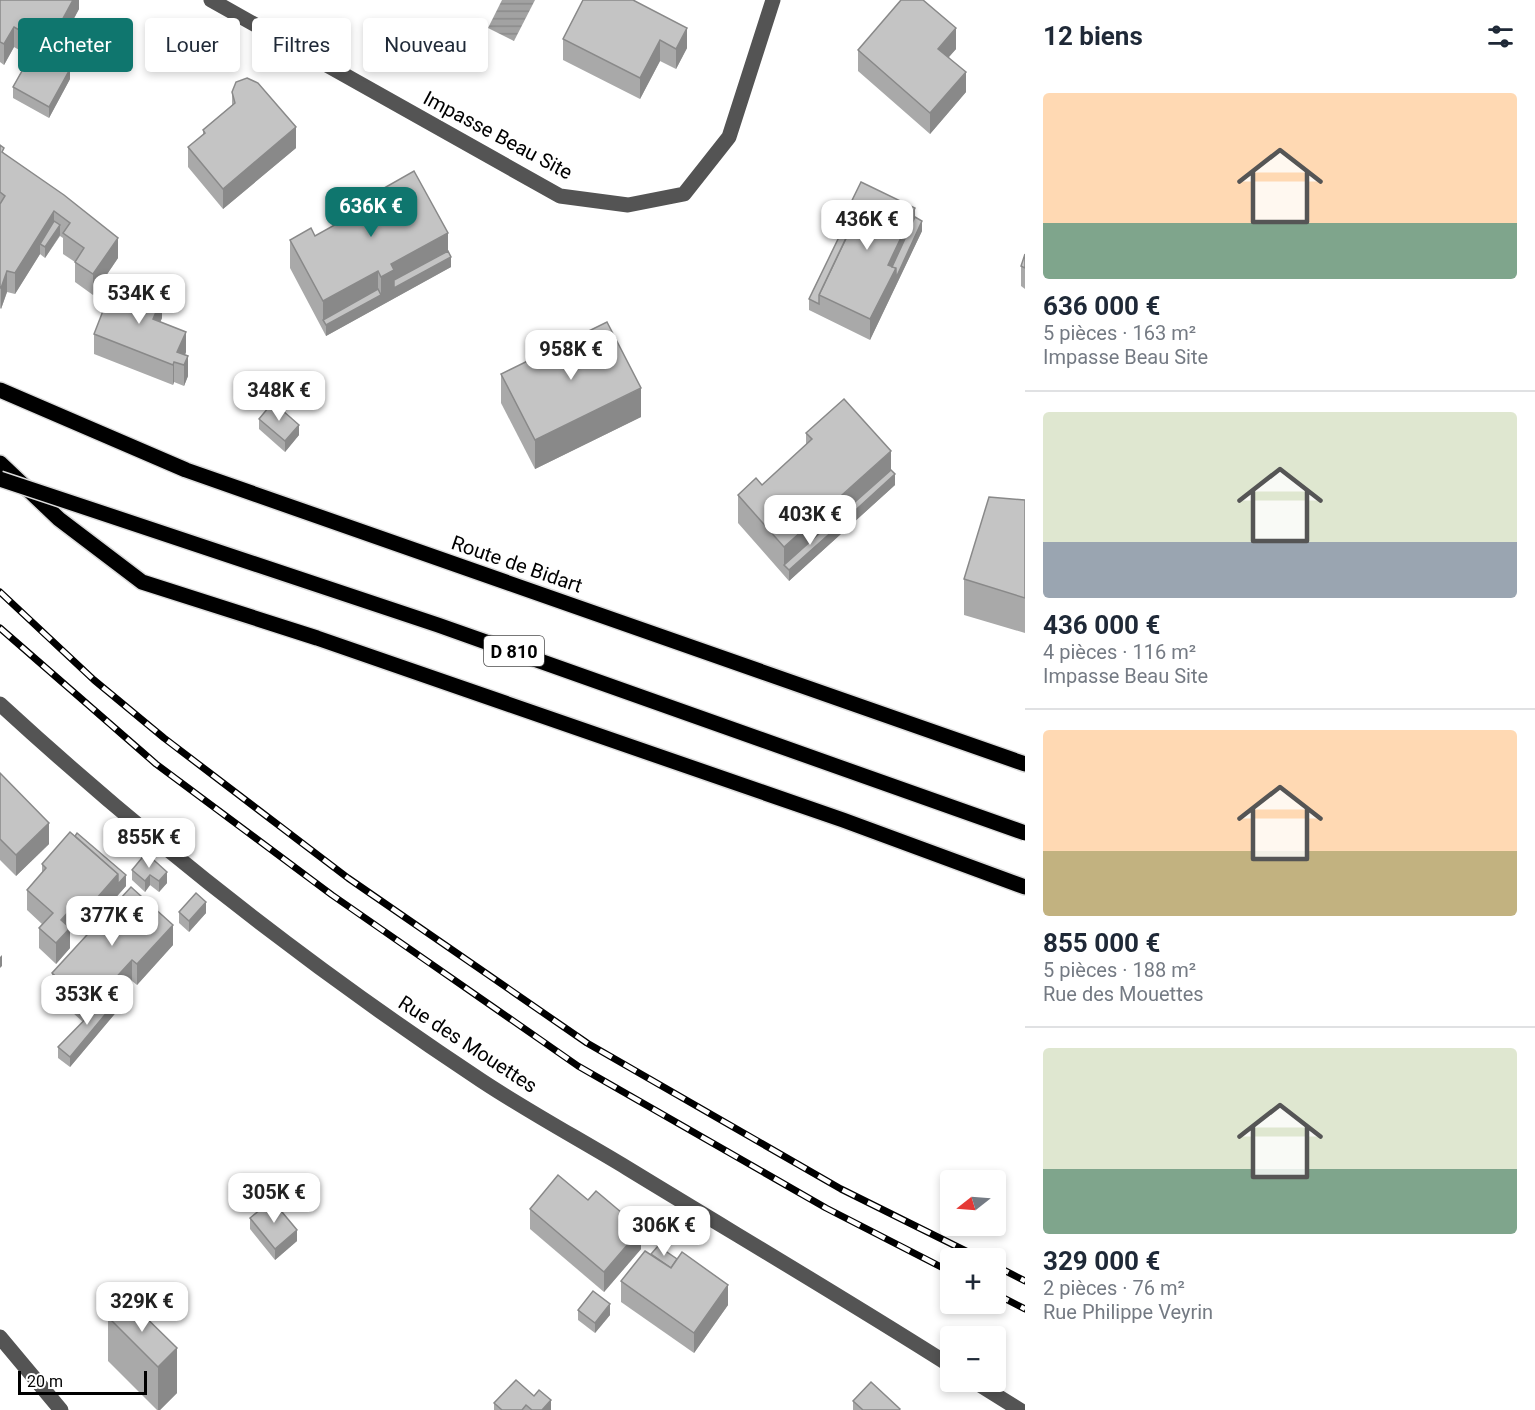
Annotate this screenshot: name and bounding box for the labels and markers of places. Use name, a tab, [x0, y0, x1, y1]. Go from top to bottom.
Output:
pin: 636K €	[322, 187, 420, 238]
pin: 436K €	[818, 200, 916, 251]
pin: 534K €	[90, 274, 188, 325]
pin: 958K €	[522, 330, 620, 381]
pin: 348K €	[230, 371, 328, 422]
pin: 403K €	[761, 495, 859, 546]
pin: 855K €	[100, 818, 198, 869]
pin: 377K €	[63, 896, 161, 947]
pin: 353K €	[38, 975, 136, 1026]
pin: 305K €	[225, 1173, 323, 1224]
pin: 306K €	[615, 1206, 713, 1257]
pin: 329K €	[93, 1282, 191, 1333]

